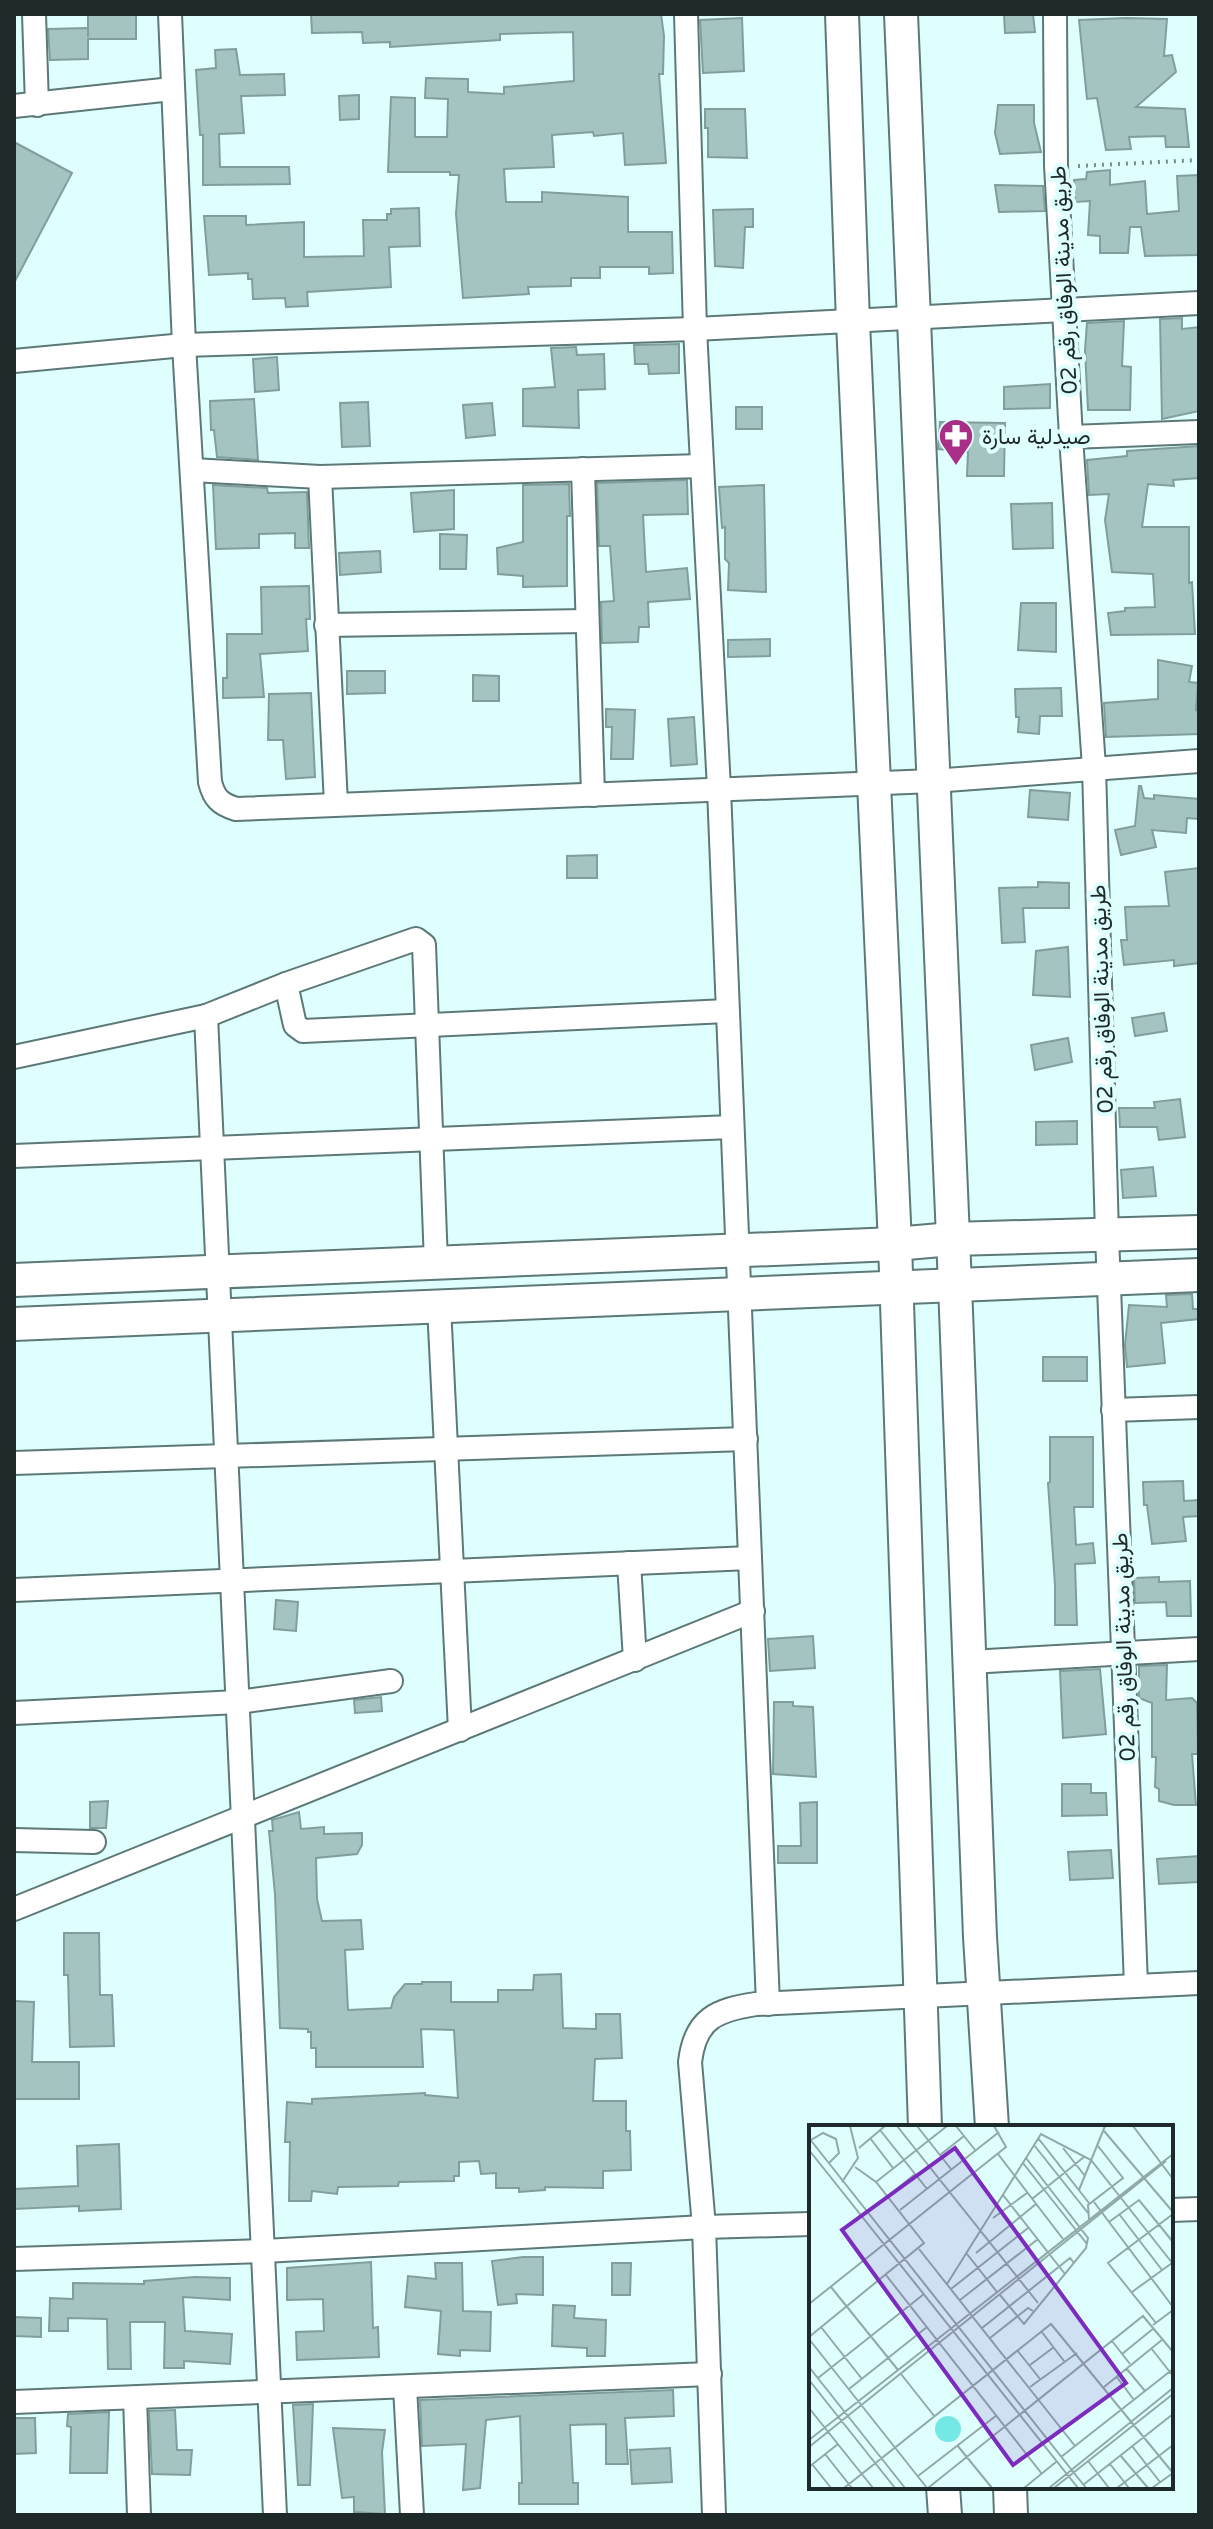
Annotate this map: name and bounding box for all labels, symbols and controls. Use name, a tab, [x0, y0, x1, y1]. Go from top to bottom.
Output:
street label: طريق مدينة الوفاق رقم 02	[1045, 165, 1084, 395]
pharmacy icon: صيدلية سارة	[937, 417, 975, 467]
place label: صيدلية سارة	[982, 424, 1091, 450]
street label: طريق مدينة الوفاق رقم 02	[1085, 884, 1120, 1114]
street label: طريق مدينة الوفاق رقم 02	[1107, 1532, 1142, 1762]
inset map	[809, 2125, 1173, 2489]

